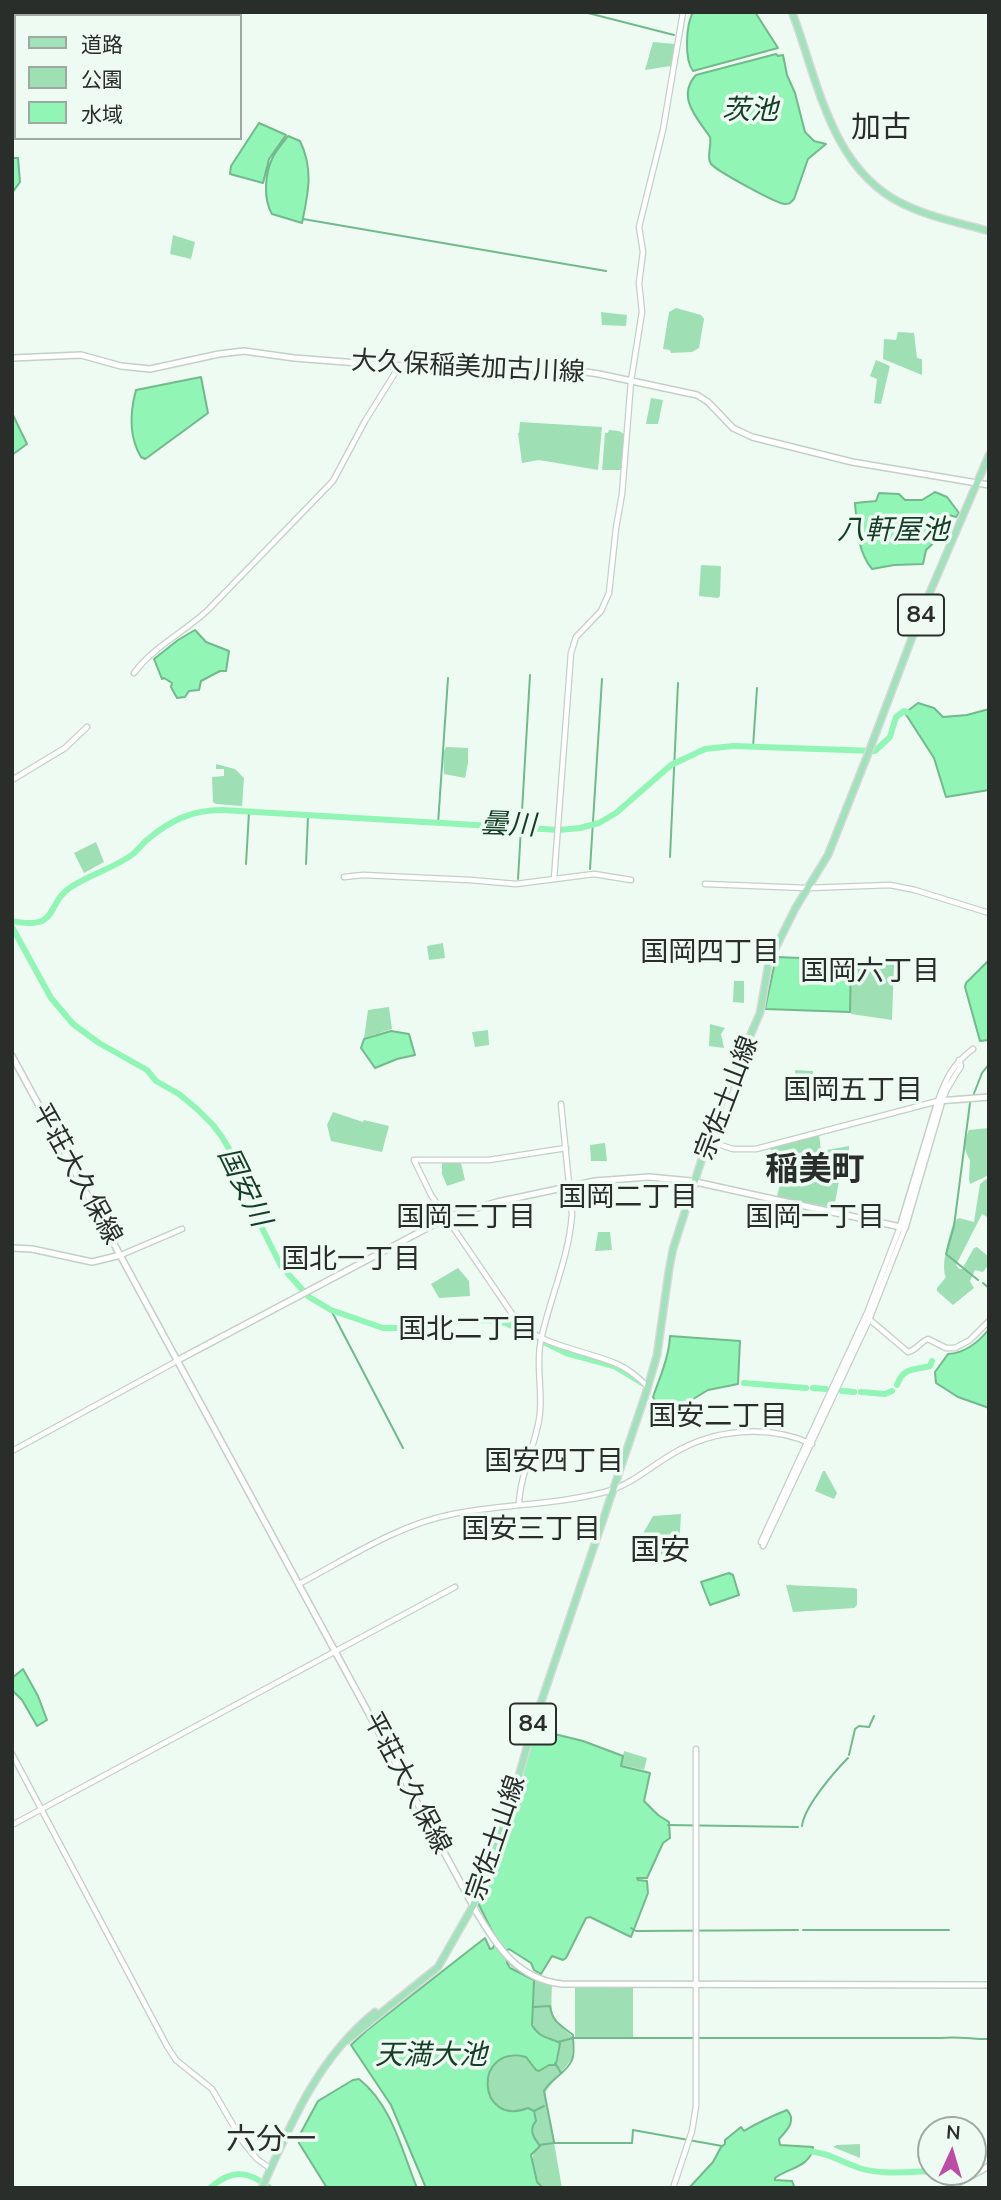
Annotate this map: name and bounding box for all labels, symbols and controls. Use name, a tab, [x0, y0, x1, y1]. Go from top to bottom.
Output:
legend	[14, 14, 242, 140]
text: 道路	[81, 31, 123, 57]
text: 公園	[81, 66, 123, 92]
water label: 茨池	[722, 94, 778, 128]
text: 水域	[81, 101, 123, 127]
district label: 加古	[851, 110, 911, 146]
street label: 大久保稲美加古川線	[350, 345, 586, 389]
water label: 八軒屋池	[837, 514, 949, 548]
road number: 84	[898, 594, 944, 636]
water label: 曇川	[479, 807, 537, 843]
district label: 国岡四丁目	[640, 936, 780, 970]
district label: 国岡六丁目	[800, 955, 940, 989]
street label: 宗佐土山線	[689, 1032, 765, 1164]
district label: 国岡五丁目	[783, 1074, 923, 1108]
street label: 平荘大久保線	[26, 1098, 128, 1250]
water label: 国安川	[210, 1142, 278, 1232]
district label: 稲美町	[766, 1150, 864, 1190]
district label: 国岡二丁目	[558, 1181, 698, 1215]
district label: 国岡三丁目	[396, 1201, 536, 1235]
district label: 国岡一丁目	[745, 1201, 885, 1235]
district label: 国北一丁目	[281, 1243, 421, 1277]
district label: 国北二丁目	[398, 1313, 538, 1347]
district label: 国安二丁目	[648, 1400, 788, 1434]
district label: 国安四丁目	[484, 1445, 624, 1479]
district label: 国安三丁目	[461, 1513, 601, 1547]
district label: 国安	[630, 1533, 690, 1569]
road number: 84	[510, 1704, 556, 1744]
street label: 平荘大久保線	[357, 1707, 457, 1859]
street label: 宗佐土山線	[460, 1771, 532, 1905]
water label: 天満大池	[375, 2039, 487, 2073]
north arrow	[917, 2116, 987, 2186]
text: N	[945, 2120, 961, 2145]
district label: 六分一	[226, 2122, 316, 2158]

